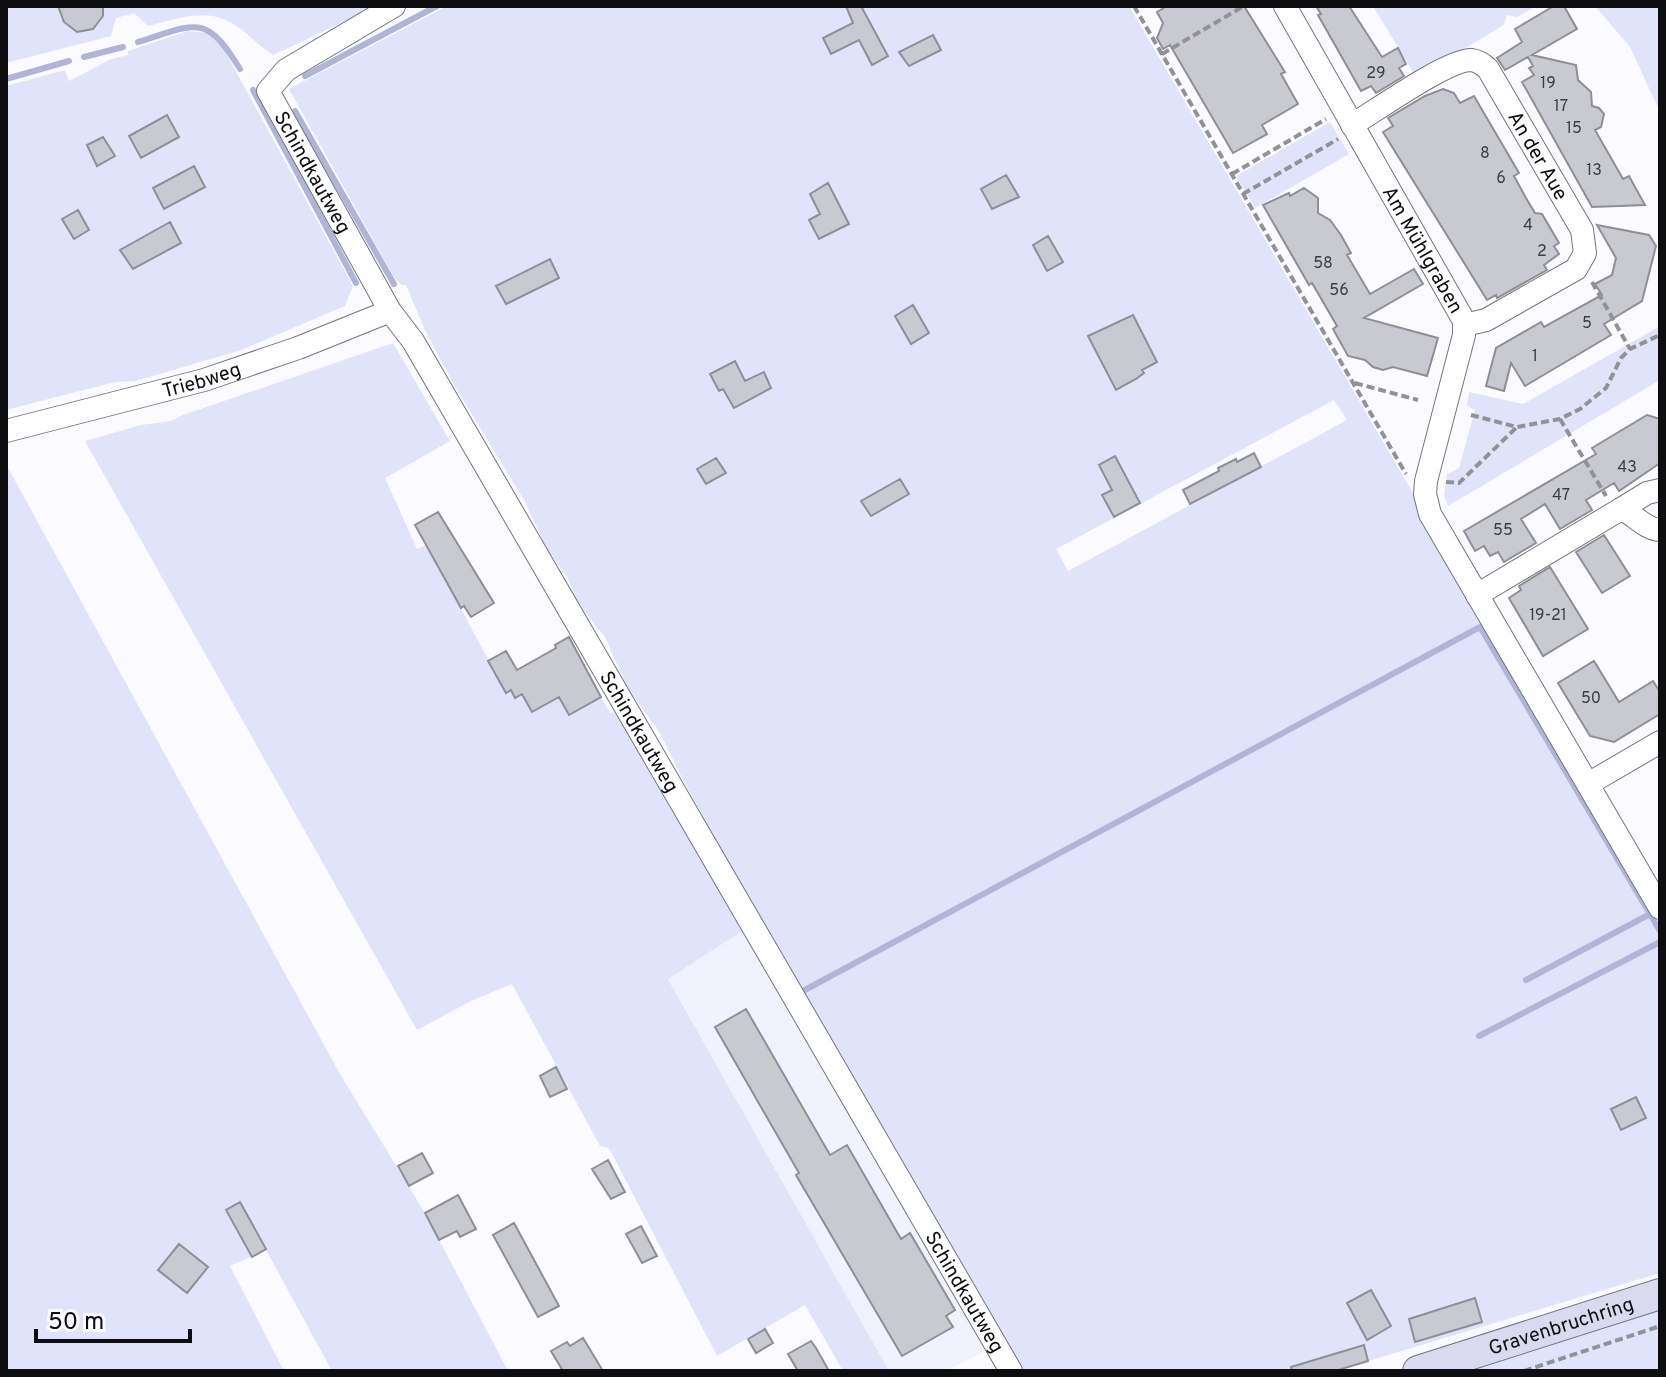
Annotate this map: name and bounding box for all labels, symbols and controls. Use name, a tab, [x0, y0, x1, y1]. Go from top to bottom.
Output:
house number: 29	[1366, 64, 1386, 84]
house number: 19	[1540, 74, 1556, 94]
house number: 17	[1554, 97, 1568, 117]
street label: Schindkautweg	[267, 107, 356, 239]
street label: An der Aue	[1501, 107, 1573, 206]
house number: 15	[1566, 119, 1582, 139]
house number: 8	[1480, 144, 1490, 164]
house number: 13	[1586, 161, 1602, 181]
house number: 6	[1496, 169, 1506, 189]
street label: Am Mühlgraben	[1375, 182, 1468, 319]
house number: 4	[1523, 216, 1533, 236]
house number: 2	[1537, 242, 1547, 262]
house number: 58	[1313, 254, 1333, 274]
house number: 56	[1329, 281, 1349, 301]
house number: 5	[1582, 314, 1592, 334]
house number: 1	[1532, 347, 1538, 367]
street label: Triebweg	[160, 357, 245, 405]
house number: 43	[1617, 458, 1637, 478]
house number: 47	[1552, 486, 1570, 506]
house number: 55	[1493, 521, 1513, 541]
house number: 19-21	[1529, 606, 1567, 626]
street label: Schindkautweg	[592, 667, 683, 798]
house number: 50	[1581, 689, 1601, 709]
street label: Schindkautweg	[918, 1227, 1009, 1358]
street label: Gravenbruchring	[1486, 1292, 1637, 1363]
scale bar	[36, 1293, 190, 1343]
text: 50 m	[48, 1308, 104, 1338]

